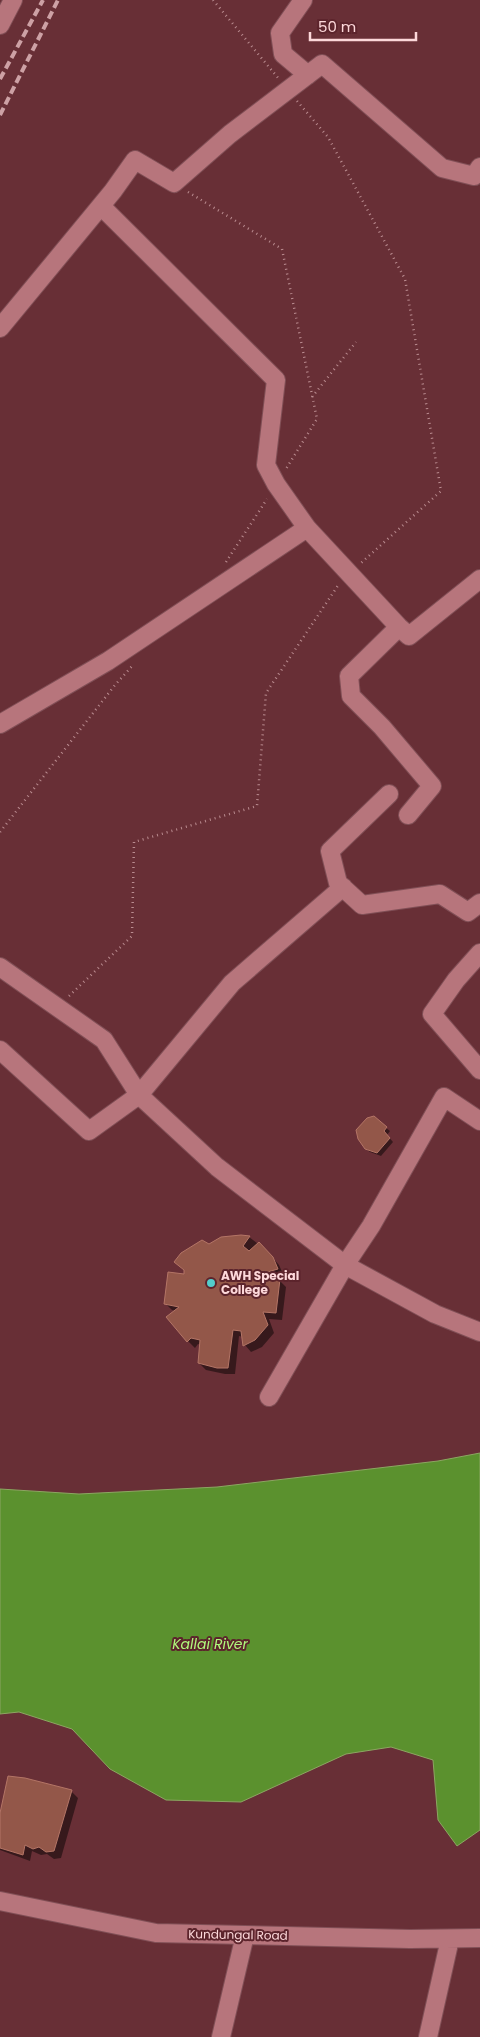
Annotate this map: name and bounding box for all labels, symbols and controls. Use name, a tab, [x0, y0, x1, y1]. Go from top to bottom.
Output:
scale bar	[310, 10, 416, 42]
text: 50 m	[318, 16, 356, 37]
place label: AWH Special College	[221, 1267, 299, 1298]
marker: AWH Special College	[205, 1277, 217, 1289]
water label: Kallai River	[172, 1634, 249, 1654]
street label: Kundungal Road	[188, 1925, 288, 1944]

